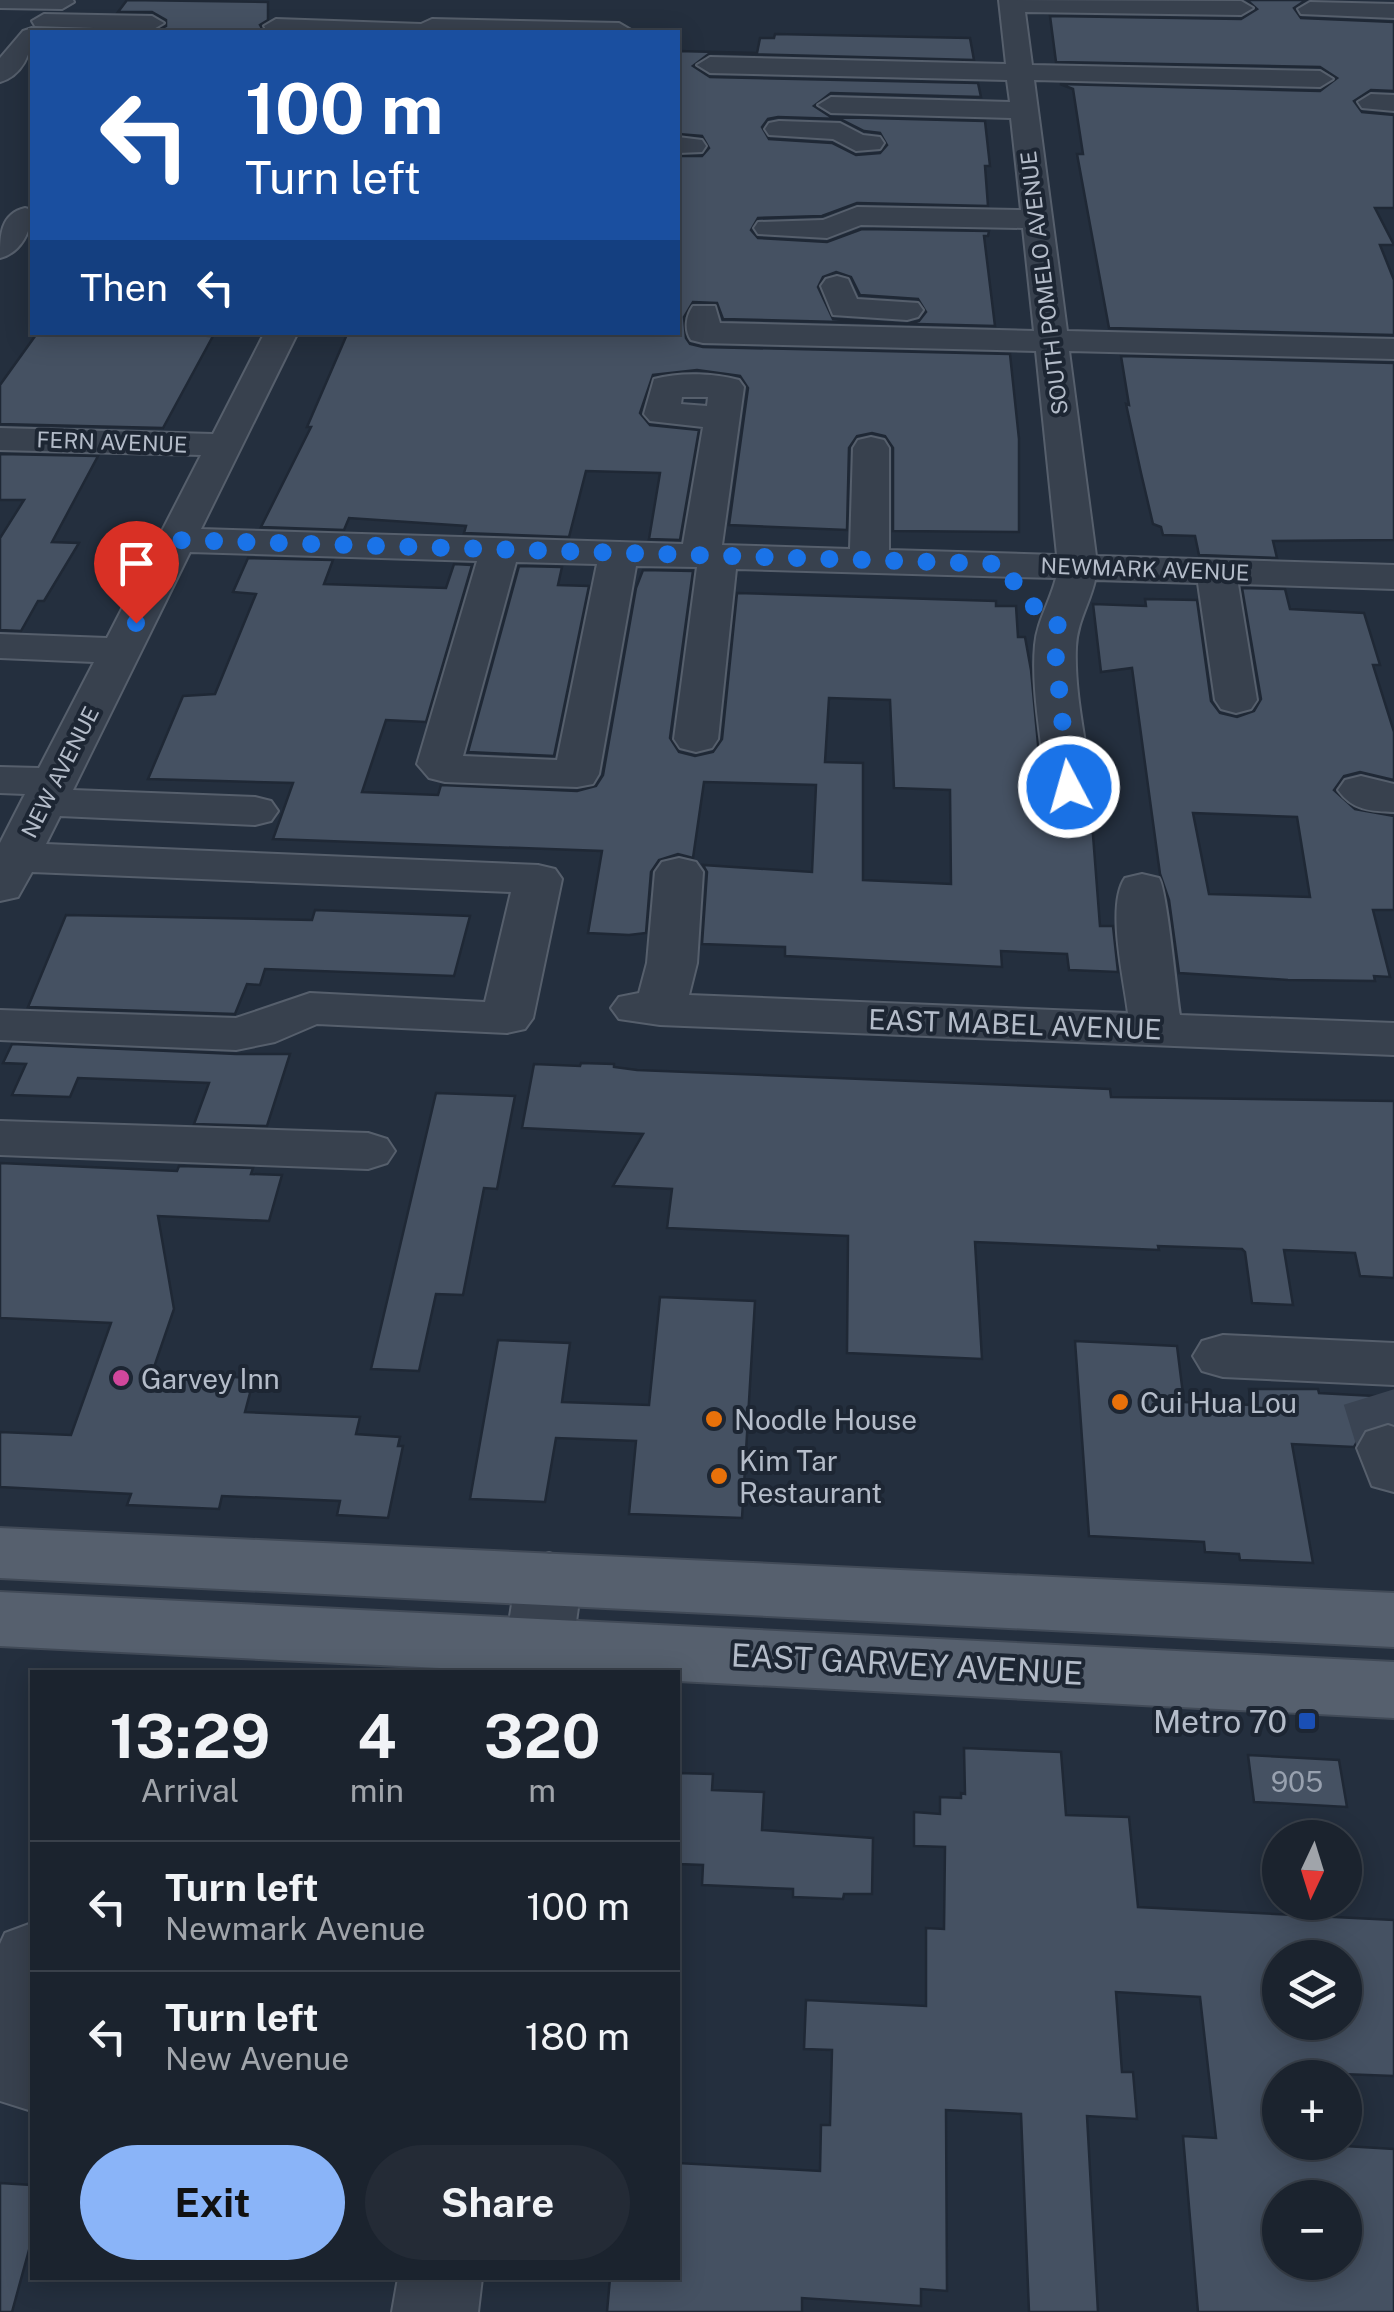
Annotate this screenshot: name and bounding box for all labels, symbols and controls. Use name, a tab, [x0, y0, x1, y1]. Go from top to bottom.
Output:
text: 100 m	[245, 67, 443, 150]
icon: left	[80, 70, 210, 200]
street label: SOUTH POMELO AVENUE	[1015, 150, 1073, 416]
text: Turn left	[245, 151, 421, 204]
icon: left	[188, 260, 243, 315]
text: Then	[80, 265, 168, 310]
street label: FERN AVENUE	[36, 426, 188, 458]
pin	[94, 521, 179, 624]
icon: arrive	[109, 536, 164, 591]
street label: NEWMARK AVENUE	[1040, 552, 1250, 586]
street label: NEW AVENUE	[16, 702, 104, 842]
position arrow	[1017, 735, 1121, 839]
street label: EAST MABEL AVENUE	[868, 1002, 1162, 1046]
place label: Garvey Inn	[141, 1362, 280, 1395]
marker: Garvey Inn	[110, 1367, 132, 1389]
place label: Cui Hua Lou	[1140, 1386, 1297, 1419]
marker: Cui Hua Lou	[1109, 1391, 1131, 1413]
place label: Noodle House	[734, 1403, 917, 1436]
marker: Noodle House	[703, 1408, 725, 1430]
place label: Kim Tar Restaurant	[739, 1444, 882, 1509]
marker: Kim Tar Restaurant	[708, 1465, 730, 1487]
street label: EAST GARVEY AVENUE	[730, 1636, 1084, 1692]
text: 13:29	[110, 1701, 270, 1772]
text: 4	[357, 1701, 397, 1772]
text: 320	[484, 1701, 600, 1772]
place label: Metro 70	[1153, 1703, 1287, 1740]
marker: Metro 70	[1296, 1710, 1318, 1732]
house number: 905	[1271, 1765, 1323, 1798]
text: Arrival	[140, 1772, 239, 1809]
text: min	[350, 1772, 404, 1809]
text: m	[528, 1772, 556, 1809]
north arrow	[1262, 1820, 1362, 1920]
map controls	[1262, 1820, 1362, 2280]
text: Turn left	[165, 1865, 319, 1910]
icon: left	[80, 1879, 135, 1934]
text: 100 m	[526, 1884, 630, 1929]
text: Newmark Avenue	[165, 1910, 425, 1947]
button: layers	[1262, 1940, 1362, 2040]
text: Turn left	[165, 1995, 319, 2040]
icon: left	[80, 2009, 135, 2064]
text: 180 m	[525, 2014, 630, 2059]
text: New Avenue	[165, 2040, 349, 2077]
button: +	[1262, 2060, 1362, 2160]
button: Exit	[80, 2145, 345, 2260]
button: Share	[365, 2145, 630, 2260]
button: −	[1262, 2180, 1362, 2280]

